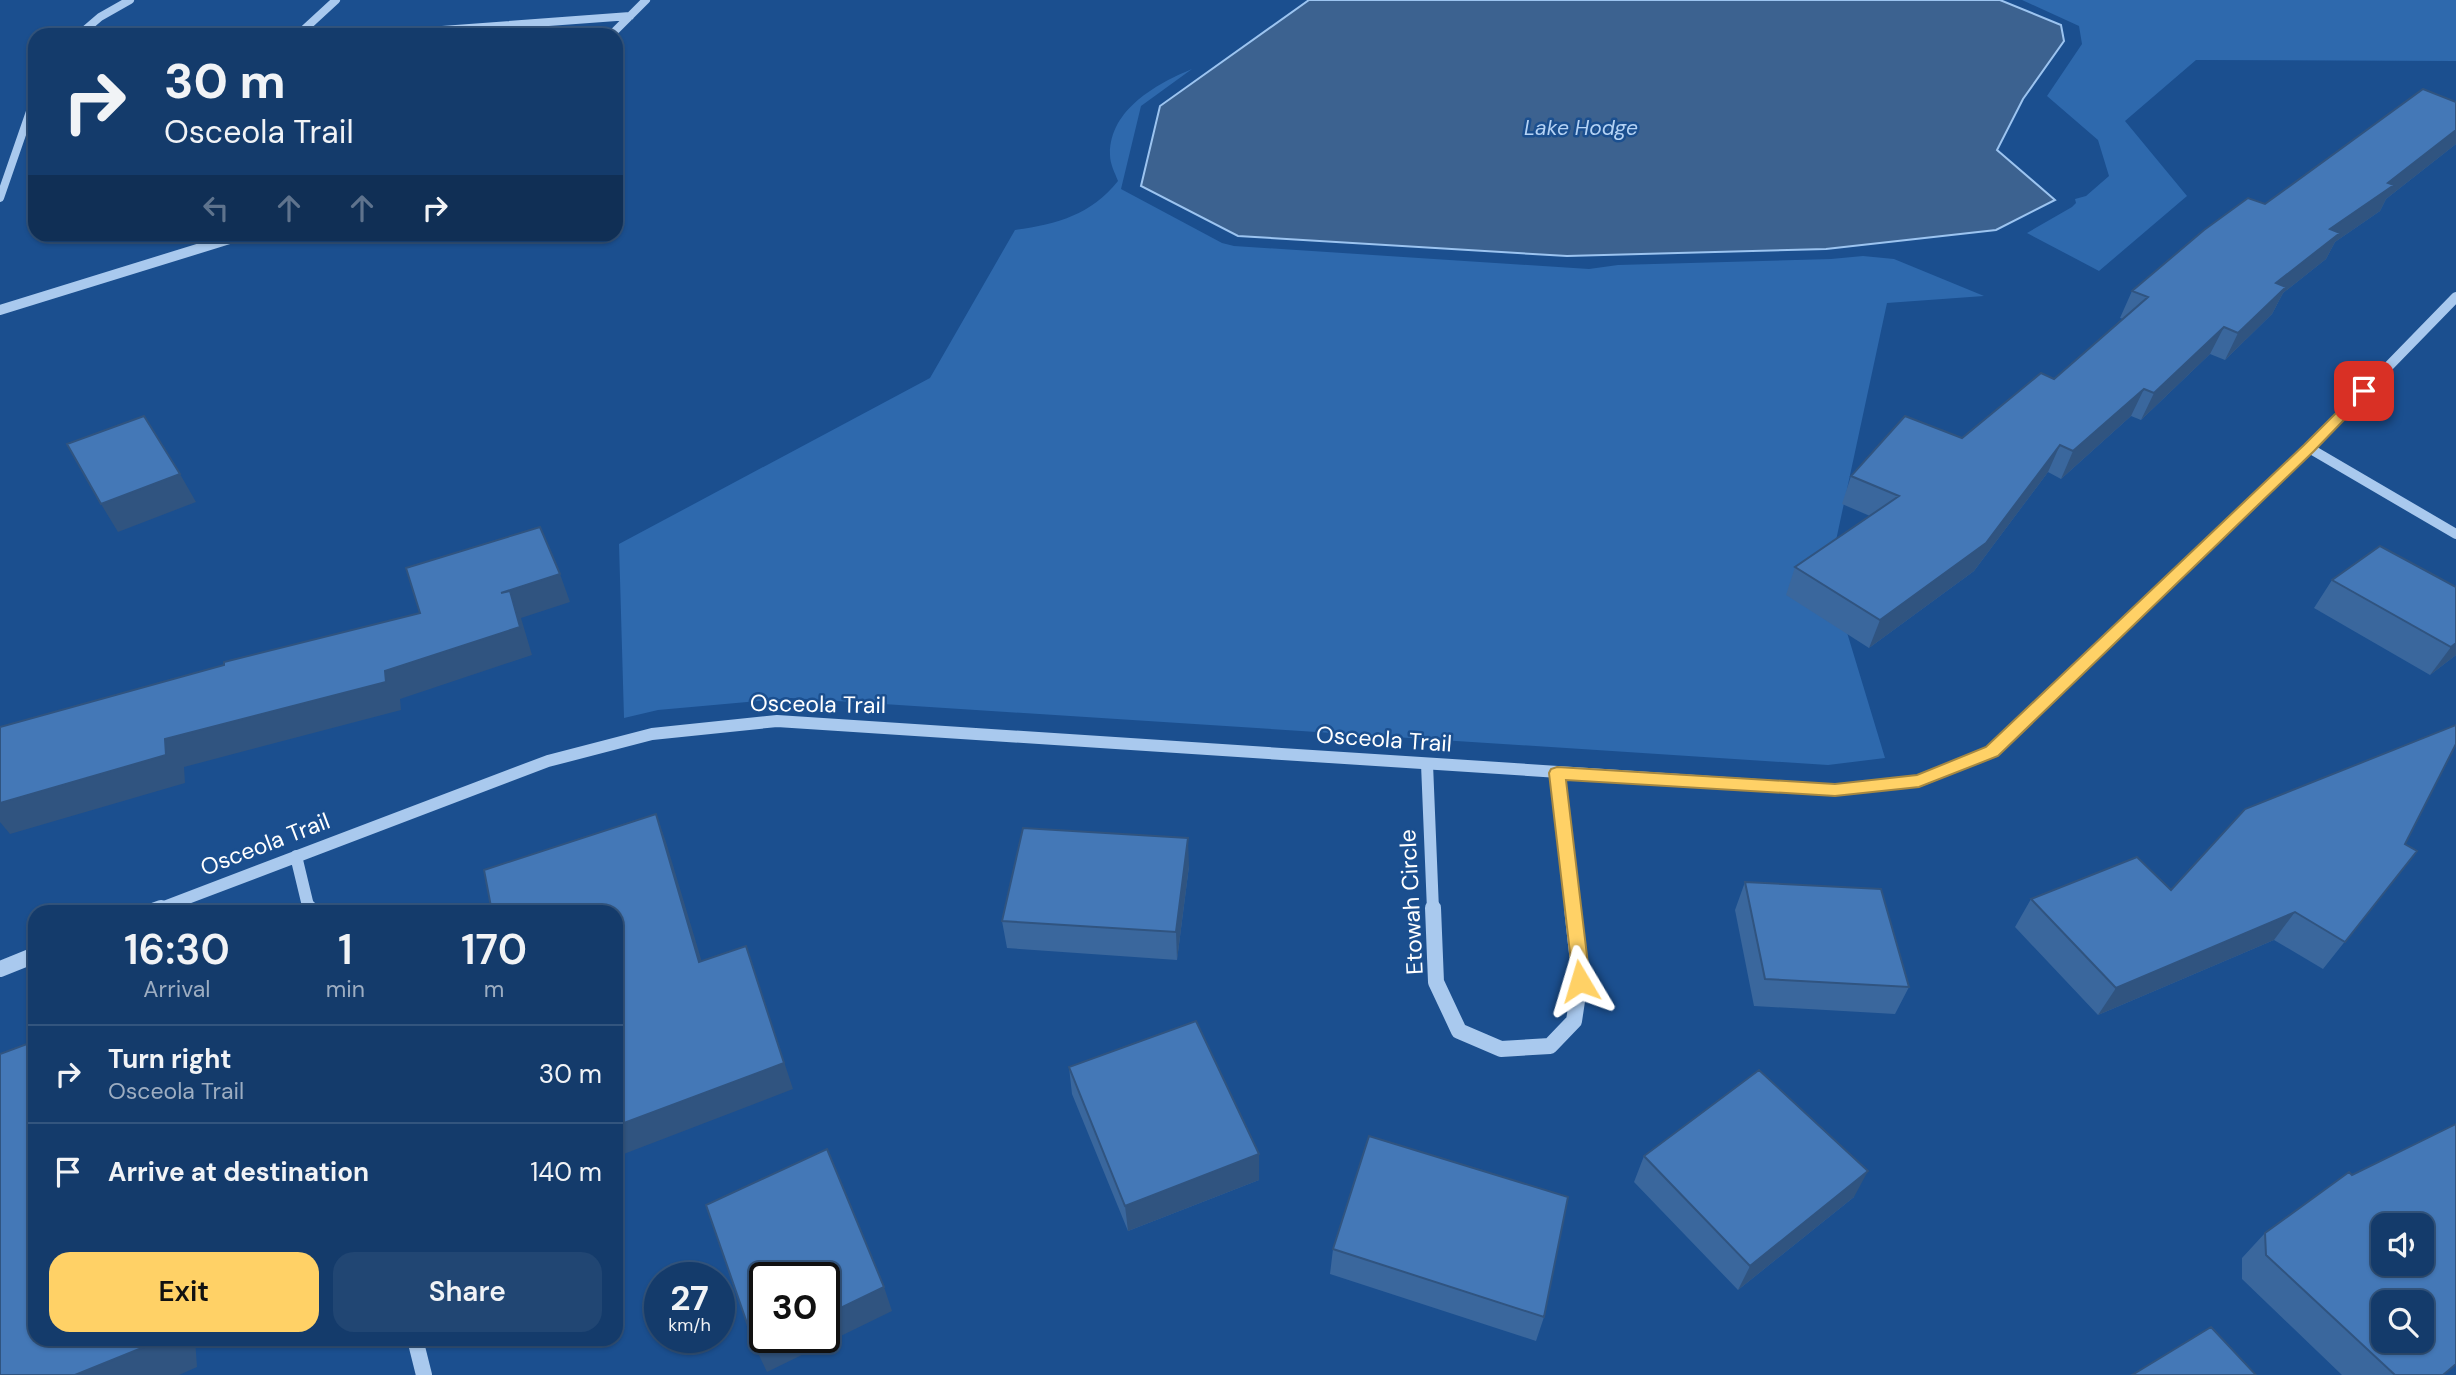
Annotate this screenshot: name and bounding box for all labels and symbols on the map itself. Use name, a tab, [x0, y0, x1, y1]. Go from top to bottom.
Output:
water label: Lake Hodge	[1524, 114, 1638, 142]
pin	[2334, 361, 2394, 421]
street label: Osceola Trail	[750, 688, 886, 720]
street label: Osceola Trail	[1315, 719, 1453, 759]
street label: Osceola Trail	[196, 806, 334, 882]
street label: Etowah Circle	[1392, 829, 1430, 975]
position arrow	[1543, 944, 1617, 1018]
speed limit sign: 30	[749, 1262, 840, 1353]

